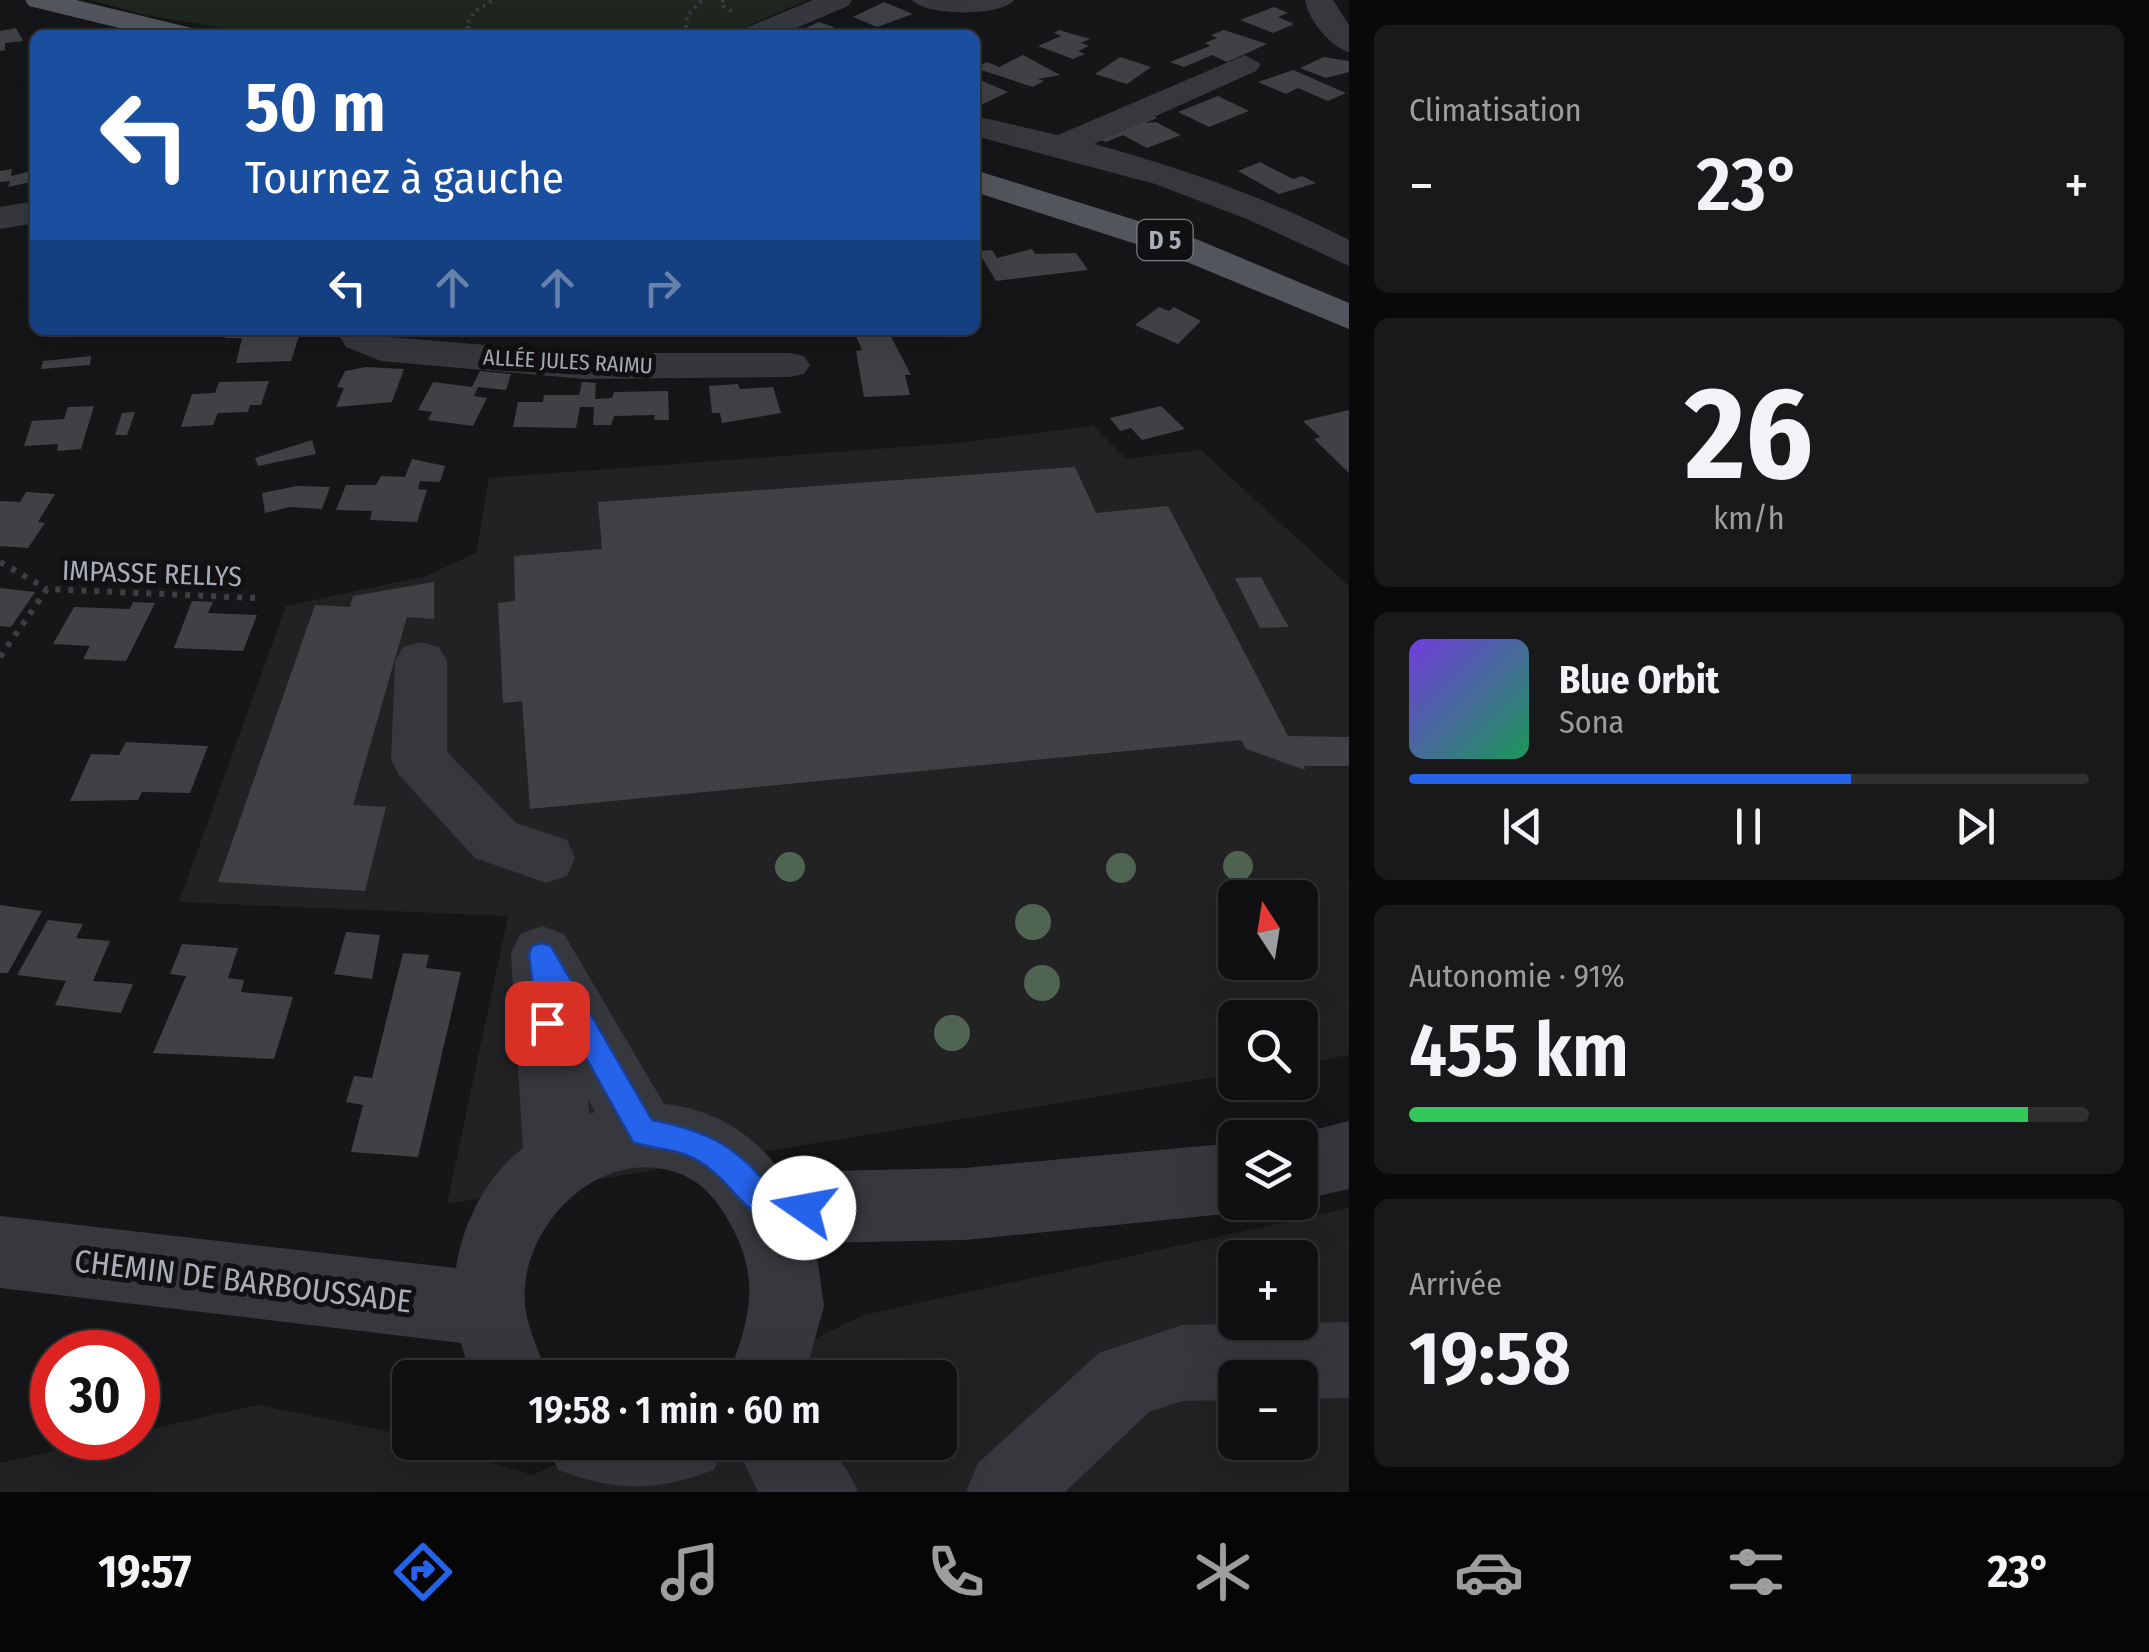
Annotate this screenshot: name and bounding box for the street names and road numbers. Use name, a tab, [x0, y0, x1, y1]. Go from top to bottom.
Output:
road number: D 5	[1138, 220, 1192, 260]
street label: ALLÉE JULES RAIMU	[483, 344, 653, 379]
street label: IMPASSE RELLYS	[61, 554, 243, 593]
street label: CHEMIN DE BARBOUSSADE	[72, 1241, 414, 1321]

